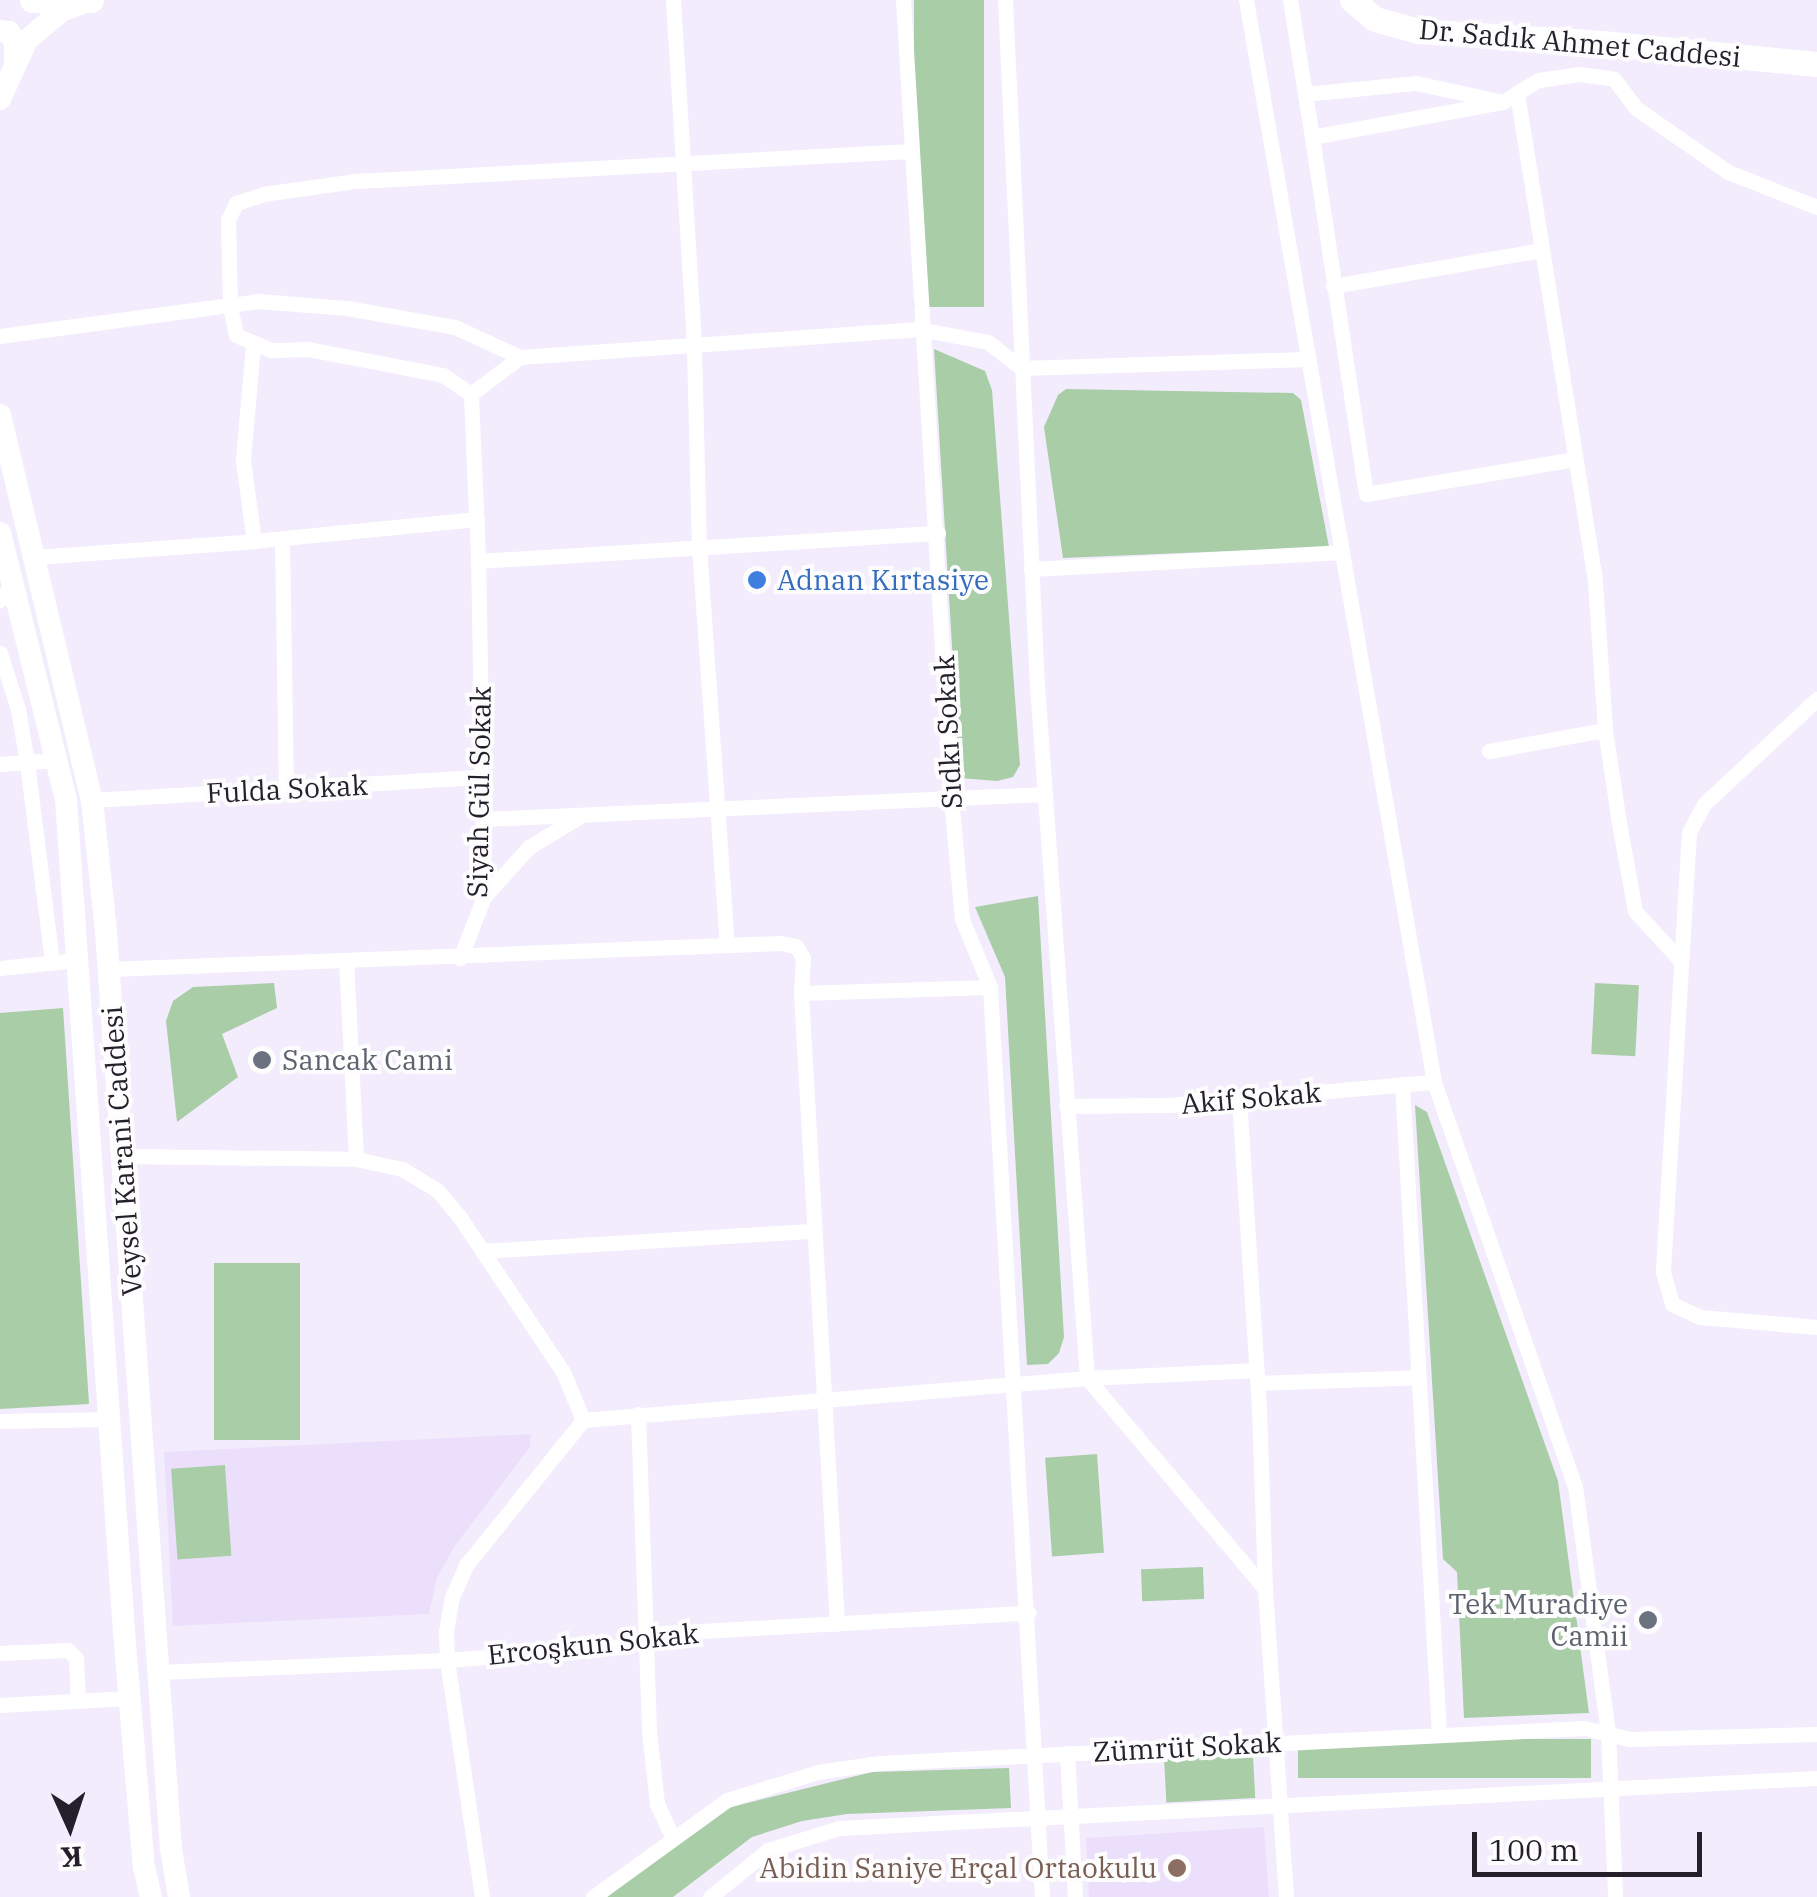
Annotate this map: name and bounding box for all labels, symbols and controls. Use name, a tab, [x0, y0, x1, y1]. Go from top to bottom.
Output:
street label: Dr. Sadık Ahmet Caddesi	[1418, 12, 1742, 74]
place label: Adnan Kırtasiye	[777, 563, 989, 597]
marker: Adnan Kırtasiye	[746, 569, 768, 591]
street label: Sıdkı Sokak	[927, 654, 969, 810]
street label: Siyah Gül Sokak	[460, 686, 498, 898]
street label: Fulda Sokak	[205, 768, 369, 810]
street label: Veysel Karani Caddesi	[95, 1005, 149, 1297]
place label: Sancak Cami	[282, 1043, 453, 1077]
marker: Sancak Cami	[251, 1049, 273, 1071]
street label: Akif Sokak	[1180, 1075, 1322, 1121]
place label: Tek Muradiye Camii	[1448, 1587, 1628, 1653]
marker: Tek Muradiye Camii	[1637, 1609, 1659, 1631]
street label: Ercoşkun Sokak	[486, 1616, 700, 1672]
street label: Zümrüt Sokak	[1092, 1725, 1282, 1769]
north arrow	[20, 1777, 120, 1877]
scale bar	[1477, 1812, 1707, 1874]
text: 100 m	[1489, 1830, 1579, 1869]
text: K	[60, 1838, 83, 1876]
place label: Abidin Saniye Erçal Ortaokulu	[760, 1851, 1157, 1885]
marker: Abidin Saniye Erçal Ortaokulu	[1166, 1857, 1188, 1879]

